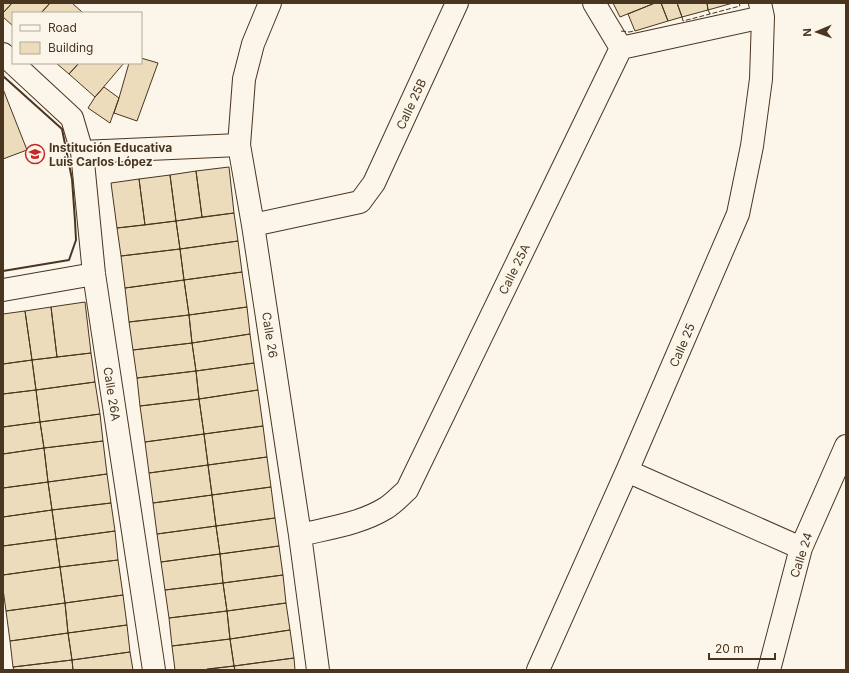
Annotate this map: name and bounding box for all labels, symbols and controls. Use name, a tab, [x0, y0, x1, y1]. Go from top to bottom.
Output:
legend	[12, 12, 142, 64]
north arrow	[797, 12, 837, 52]
text: Road	[48, 20, 77, 35]
text: N	[800, 28, 814, 37]
text: Building	[48, 40, 93, 55]
street label: Calle 25B	[393, 76, 429, 132]
place label: Institución Educativa Luis Carlos López	[49, 140, 172, 169]
school or university icon: Institución Educativa Luis Carlos López	[24, 143, 46, 165]
street label: Calle 25A	[495, 241, 533, 297]
street label: Calle 26	[259, 311, 281, 359]
street label: Calle 25	[666, 321, 698, 369]
street label: Calle 26A	[100, 366, 124, 422]
street label: Calle 24	[787, 530, 815, 579]
scale bar	[709, 635, 775, 661]
text: 20 m	[715, 641, 744, 656]

